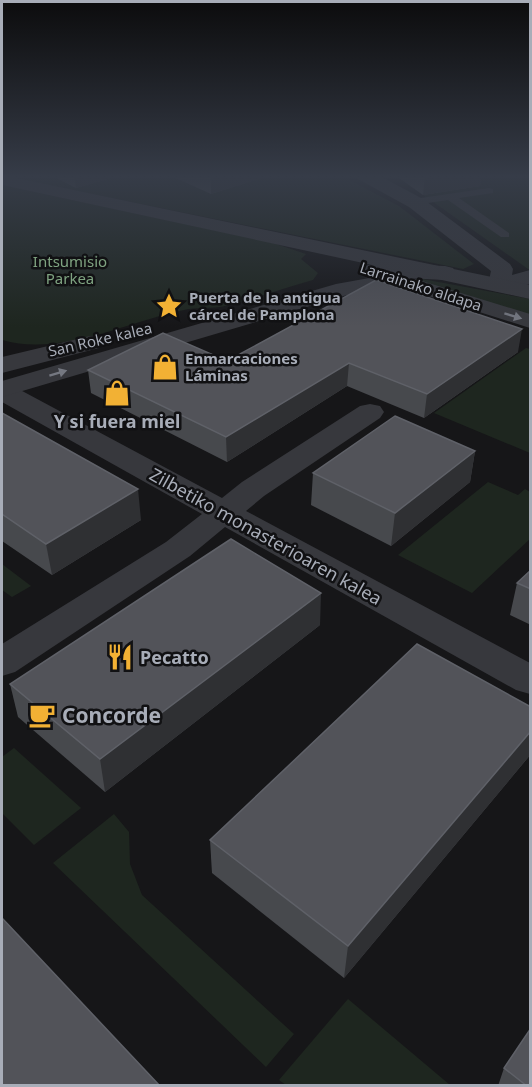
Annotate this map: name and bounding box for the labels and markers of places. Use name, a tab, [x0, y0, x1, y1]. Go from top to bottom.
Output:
place label: Puerta de la antigua cárcel de Pamplona	[189, 287, 341, 324]
place icon: Puerta de la antigua cárcel de Pamplona	[154, 291, 184, 321]
place label: Enmarcaciones Láminas	[185, 348, 298, 385]
shop icon: Enmarcaciones Láminas	[150, 352, 180, 382]
shop icon: Y si fuera miel	[102, 378, 132, 408]
place label: Y si fuera miel	[54, 409, 180, 433]
restaurant icon: Pecatto	[105, 642, 135, 672]
place label: Pecatto	[140, 645, 209, 669]
cafe icon: Concorde	[27, 700, 57, 730]
place label: Concorde	[62, 701, 161, 729]

